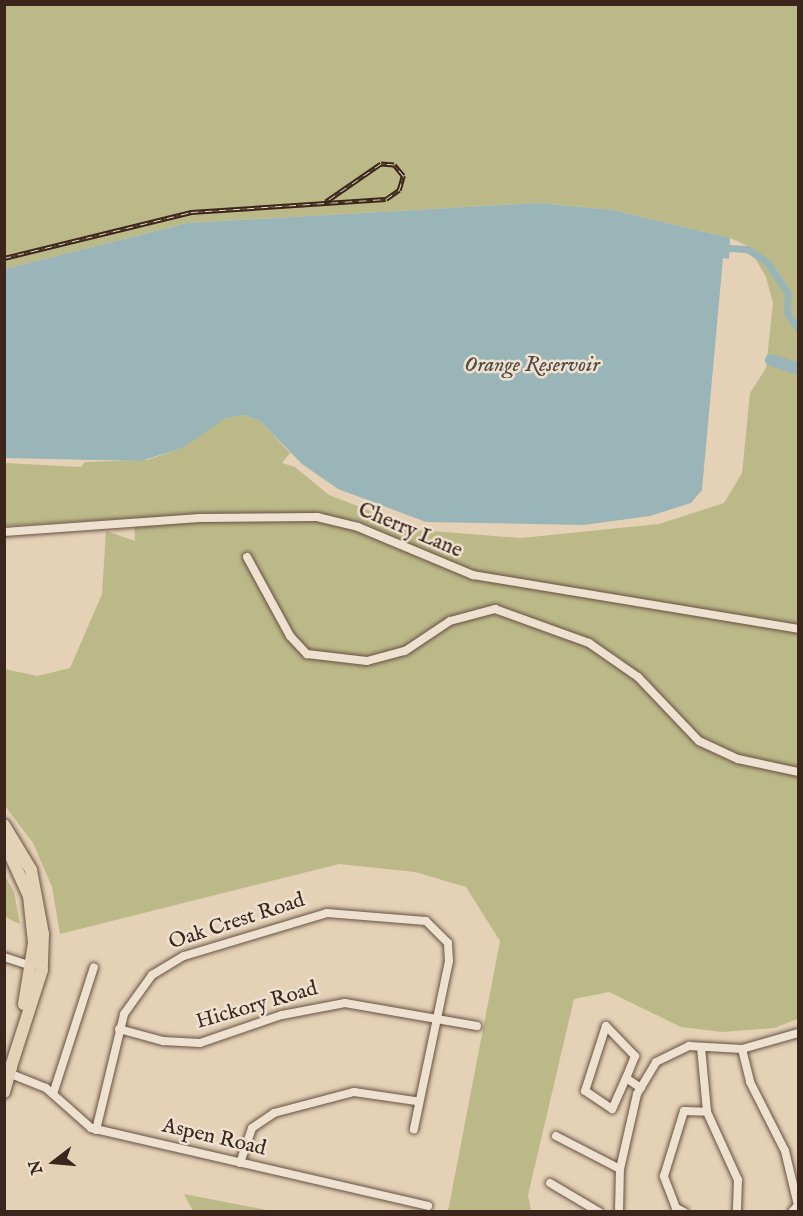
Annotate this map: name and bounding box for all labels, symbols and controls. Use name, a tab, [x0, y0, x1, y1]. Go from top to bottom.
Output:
water label: Orange Reservoir	[464, 353, 600, 379]
street label: Cherry Lane	[354, 498, 466, 564]
street label: Oak Crest Road	[166, 888, 308, 956]
street label: Hickory Road	[193, 977, 321, 1035]
street label: Aspen Road	[160, 1114, 268, 1162]
north arrow	[24, 1132, 84, 1192]
text: N	[25, 1158, 48, 1176]

